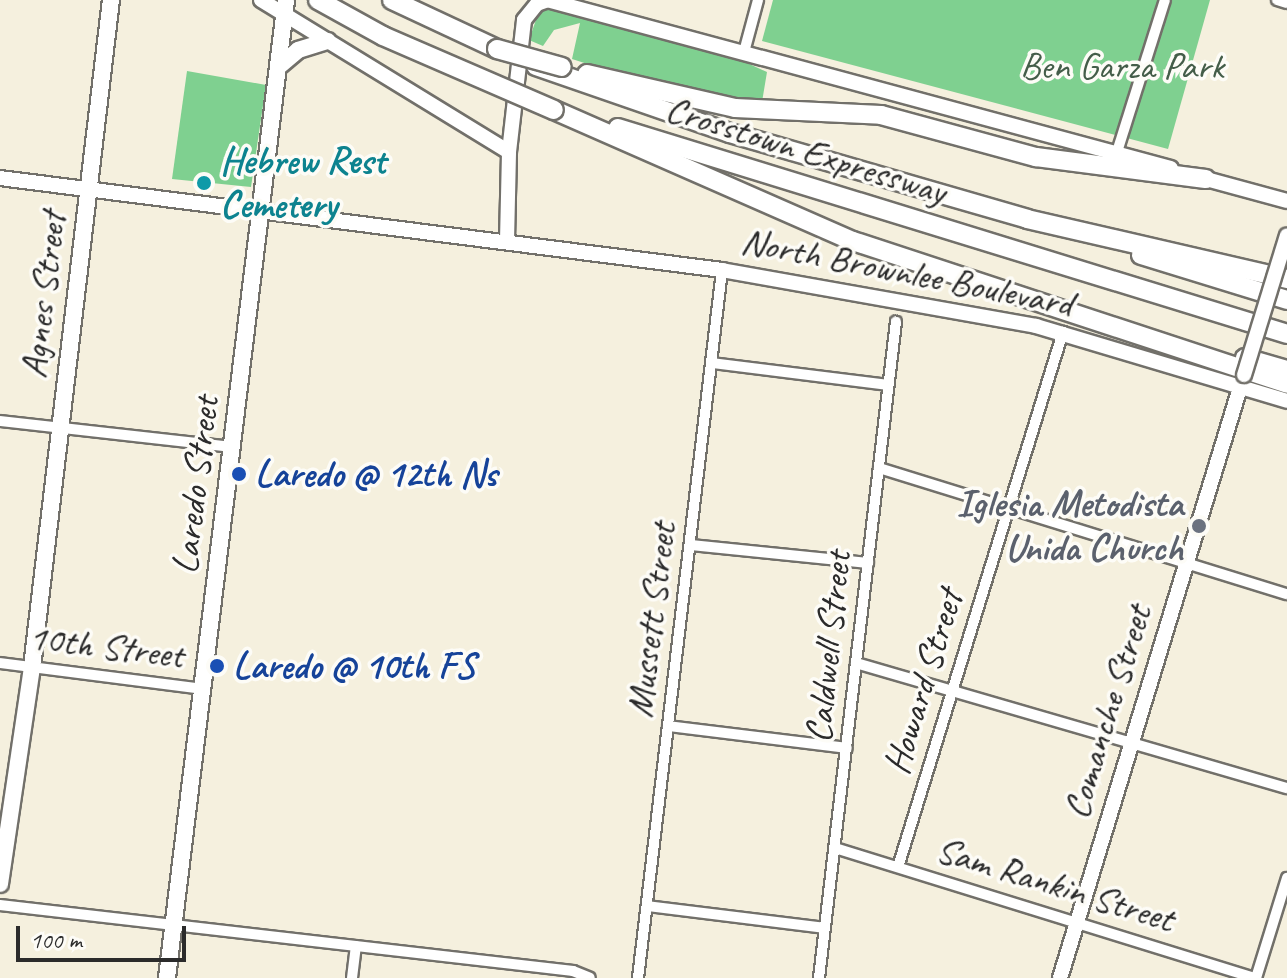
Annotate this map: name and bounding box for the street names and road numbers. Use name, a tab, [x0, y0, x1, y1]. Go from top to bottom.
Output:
street label: Crosstown Expressway	[660, 86, 952, 214]
street label: Agnes Street	[10, 209, 76, 381]
street label: North Brownlee Boulevard	[737, 218, 1077, 326]
street label: Laredo Street	[161, 393, 229, 577]
street label: Mussett Street	[616, 520, 686, 720]
street label: Caldwell Street	[795, 549, 861, 745]
street label: Howard Street	[873, 585, 973, 779]
street label: Comanche Street	[1053, 600, 1161, 824]
street label: 10th Street	[26, 614, 186, 678]
street label: Sam Rankin Street	[929, 826, 1181, 942]

